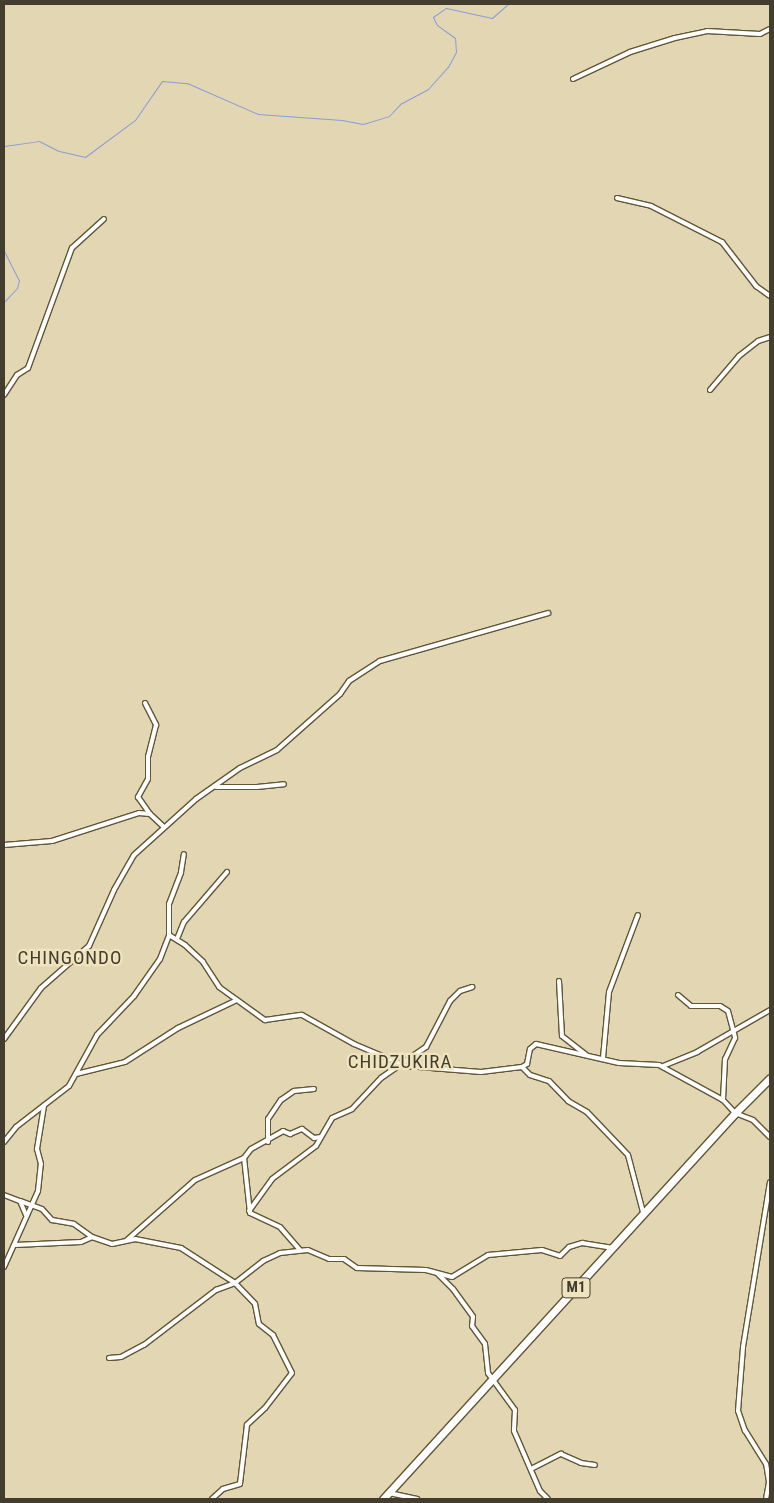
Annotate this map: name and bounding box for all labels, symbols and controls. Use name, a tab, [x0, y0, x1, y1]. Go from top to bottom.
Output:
district label: CHINGONDO	[16, 947, 124, 969]
district label: CHIDZUKIRA	[346, 1051, 454, 1073]
road number: M1	[561, 1276, 591, 1300]

